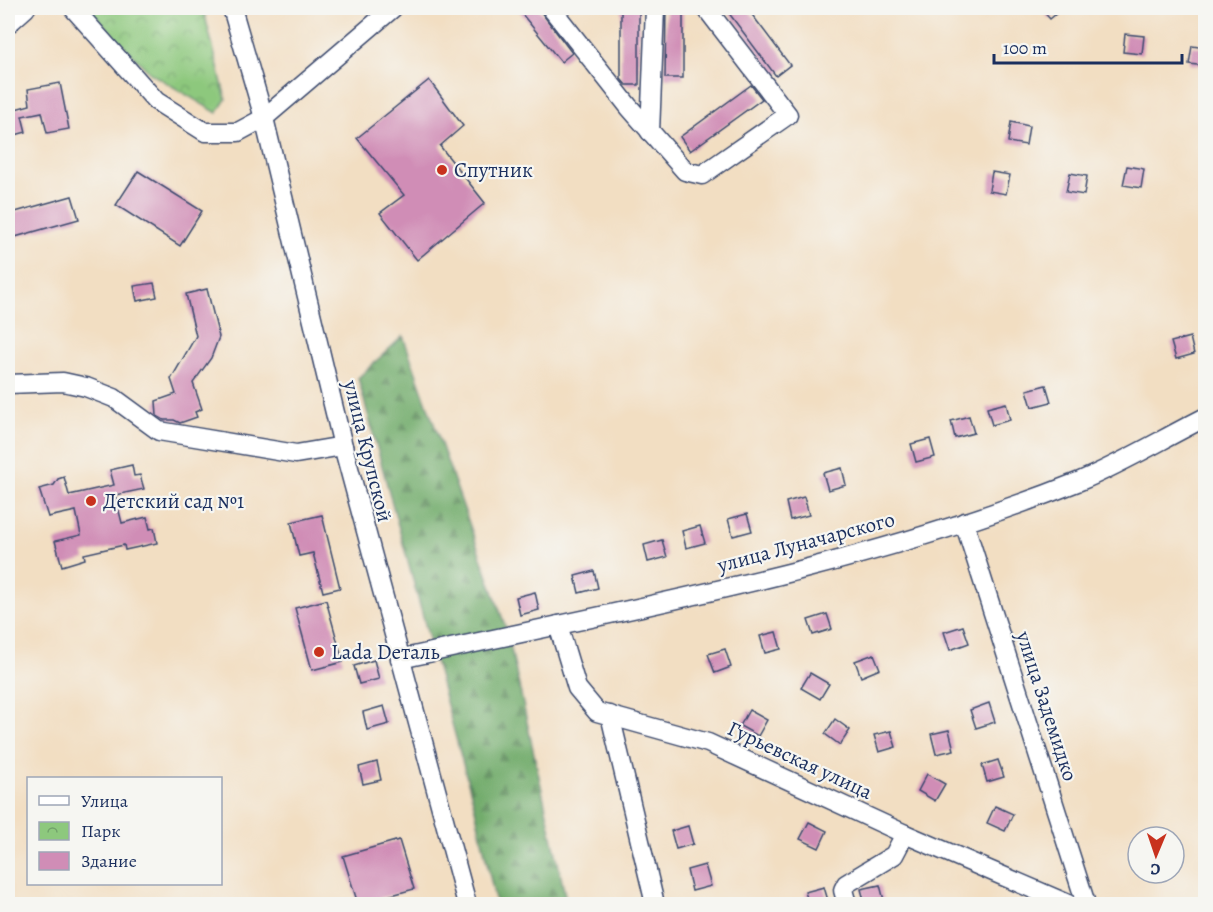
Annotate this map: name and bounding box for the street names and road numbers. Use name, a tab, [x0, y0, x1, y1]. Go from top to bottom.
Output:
street label: улица Крупской	[337, 376, 399, 525]
street label: улица Луначарского	[713, 505, 898, 579]
street label: улица Задемидко	[1009, 626, 1084, 785]
street label: Гурьевская улица	[723, 714, 877, 806]

